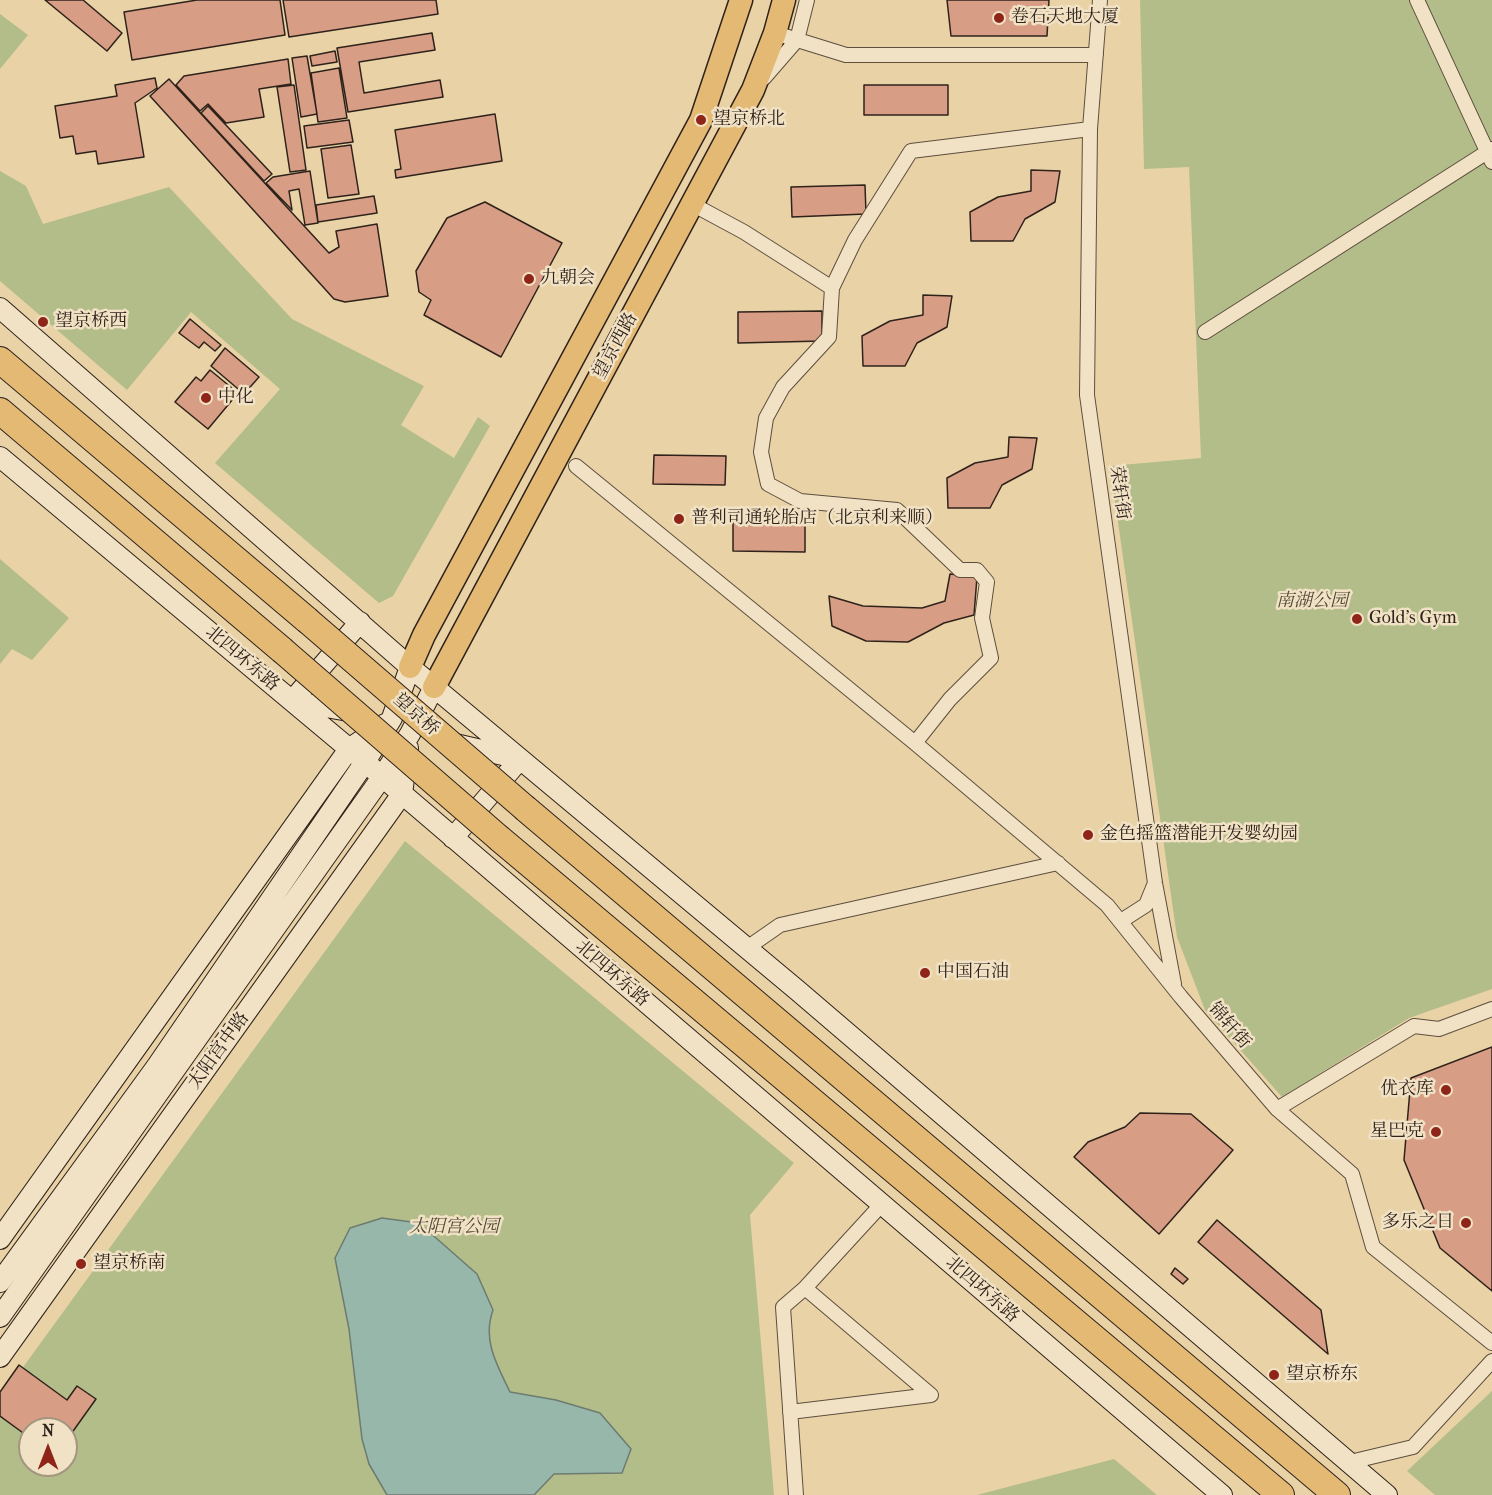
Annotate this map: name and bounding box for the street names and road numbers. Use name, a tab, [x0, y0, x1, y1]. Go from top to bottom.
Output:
street label: 望京西路	[590, 309, 642, 383]
street label: 荣轩街	[1105, 465, 1133, 521]
street label: 北四环东路	[201, 622, 283, 696]
street label: 望京桥	[389, 689, 443, 741]
street label: 北四环东路	[571, 936, 653, 1012]
street label: 锦轩街	[1203, 999, 1255, 1053]
street label: 太阳宫中路	[184, 1008, 254, 1094]
street label: 北四环东路	[941, 1252, 1023, 1328]

